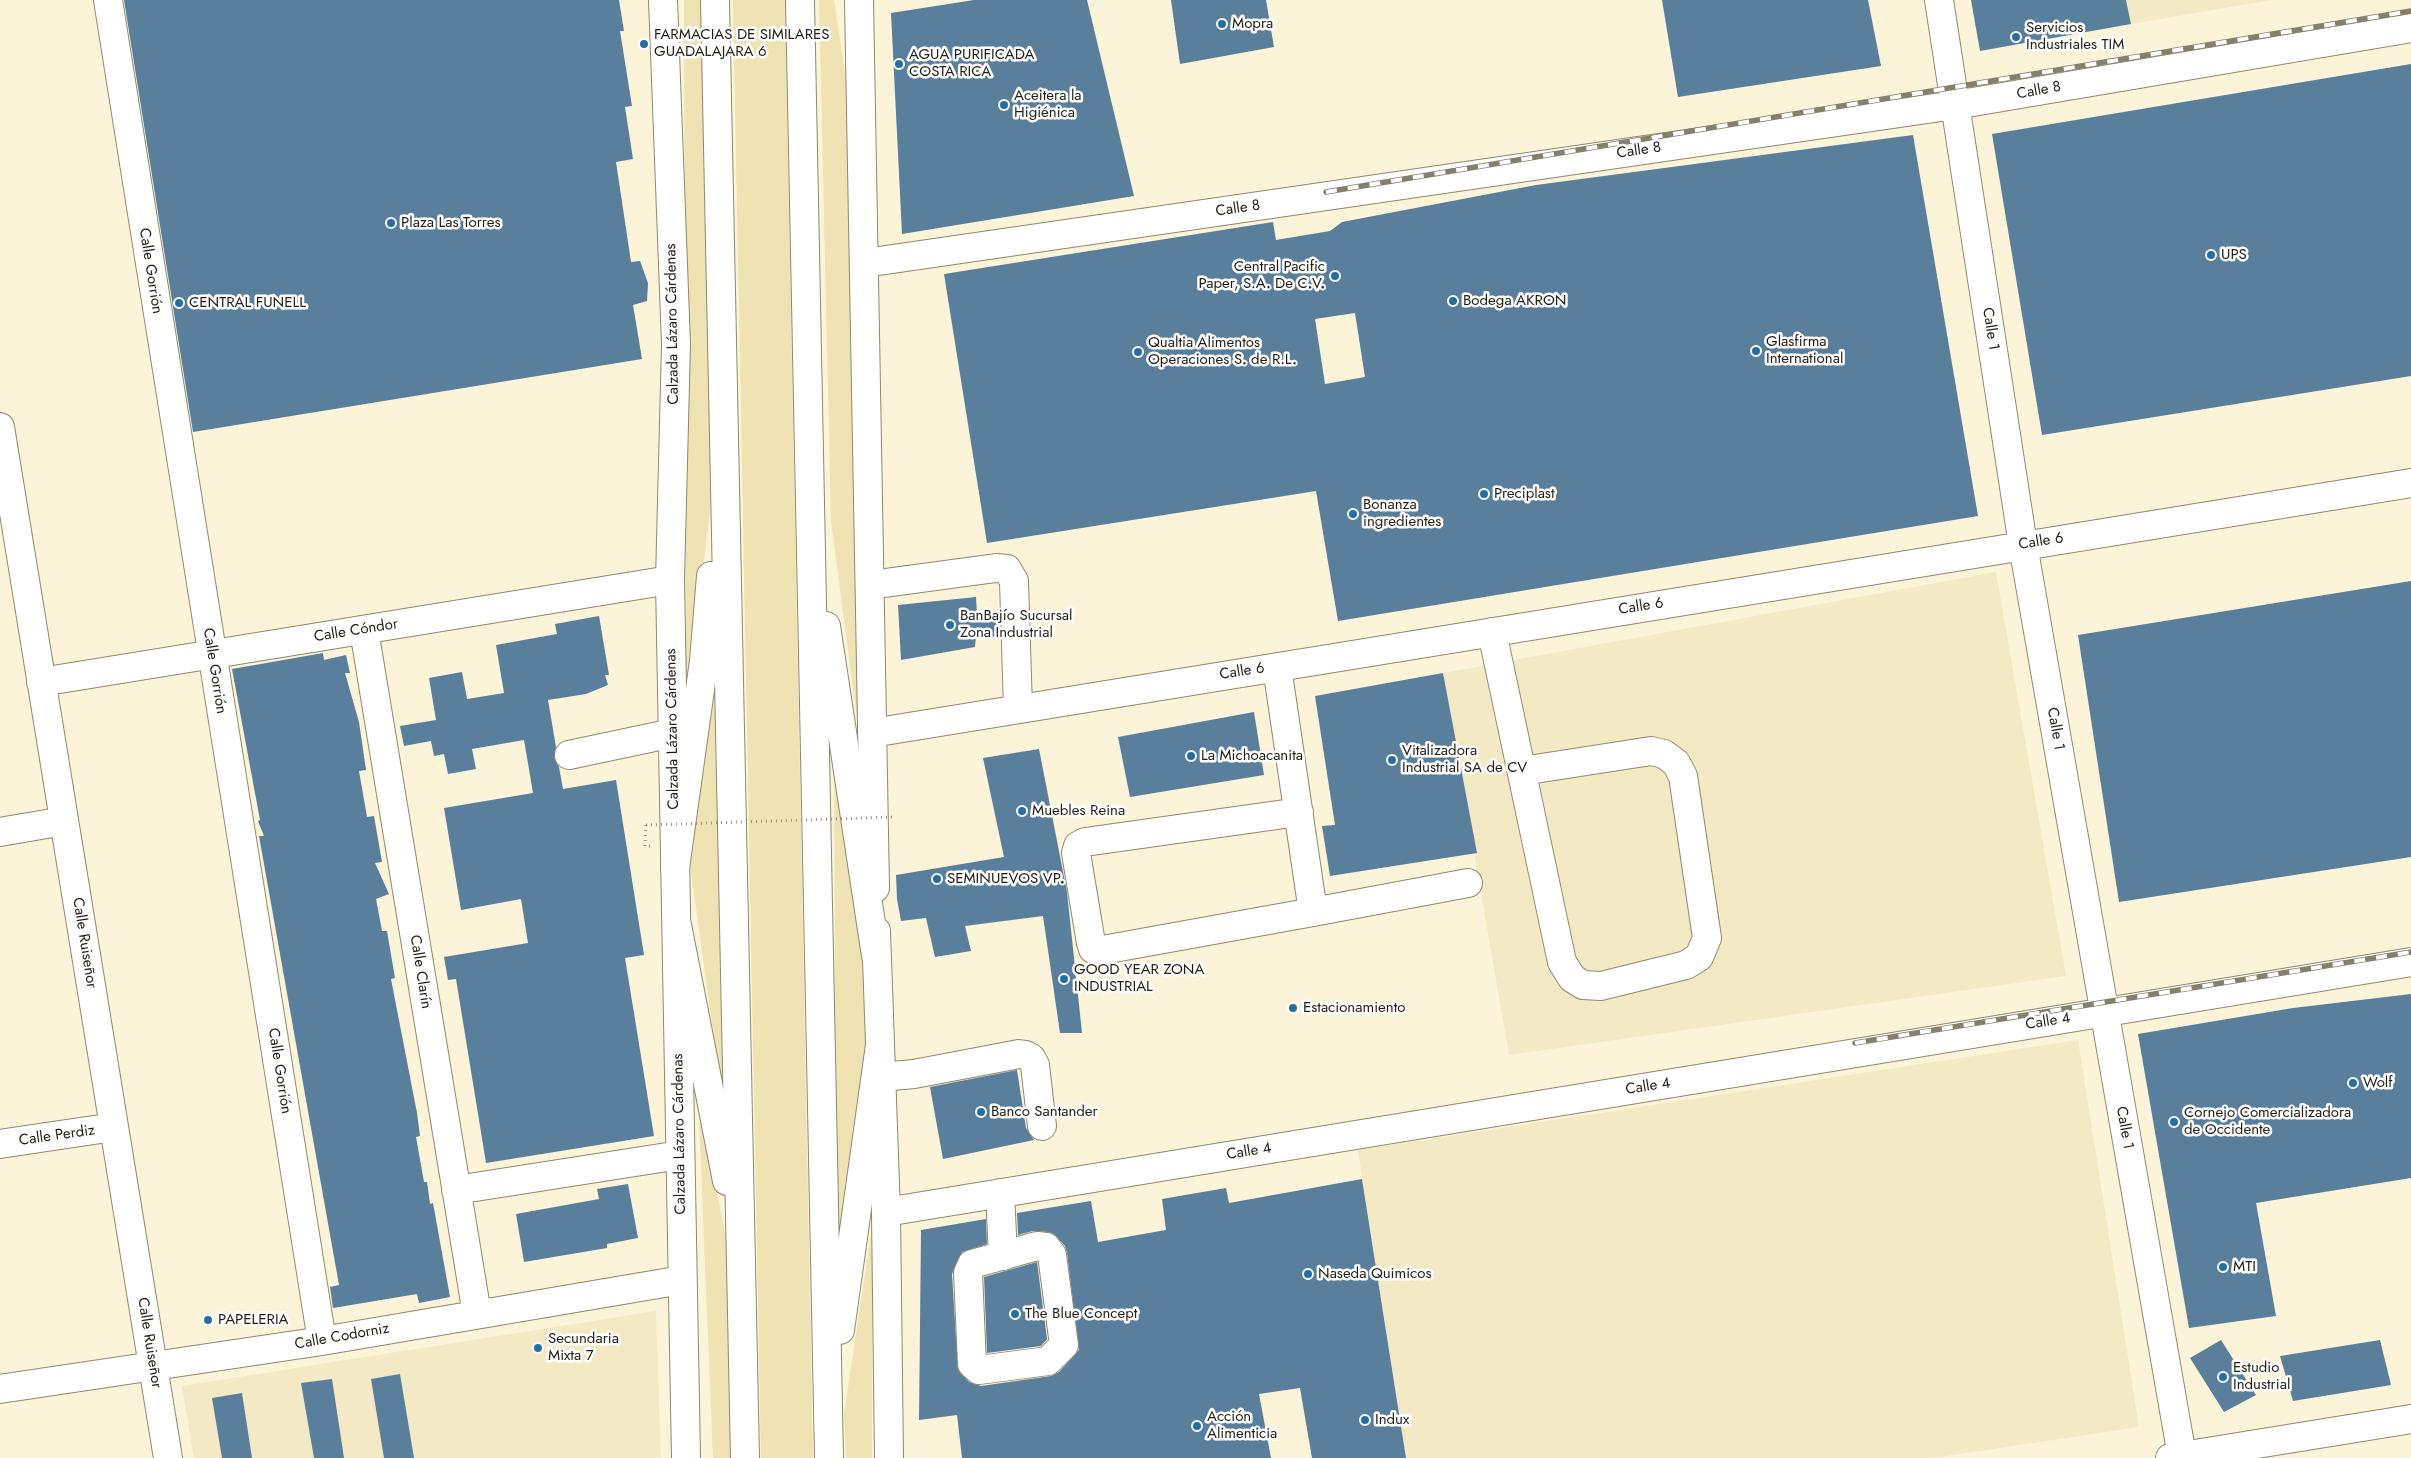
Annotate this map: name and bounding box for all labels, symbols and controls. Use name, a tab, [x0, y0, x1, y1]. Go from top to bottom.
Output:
place label: Mopra	[1232, 15, 1273, 33]
marker: Mopra	[1216, 18, 1228, 30]
place label: Servicios Industriales TIM	[2026, 19, 2124, 54]
place label: FARMACIAS DE SIMILARES GUADALAJARA 6	[654, 26, 830, 61]
marker: Servicios Industriales TIM	[2010, 31, 2022, 43]
marker: FARMACIAS DE SIMILARES GUADALAJARA 6	[638, 38, 650, 50]
place label: AGUA PURIFICADA COSTA RICA	[909, 46, 1034, 81]
marker: AGUA PURIFICADA COSTA RICA	[893, 58, 905, 70]
street label: Calle 8	[2015, 78, 2063, 104]
place label: Aceitera la Higiénica	[1014, 87, 1082, 122]
marker: Aceitera la Higiénica	[998, 99, 1010, 111]
street label: Calle 8	[1616, 139, 1662, 163]
street label: Calle 8	[1215, 197, 1261, 221]
place label: Plaza Las Torres	[401, 214, 501, 232]
marker: Plaza Las Torres	[385, 217, 397, 229]
street label: Calle Gorrión	[134, 227, 166, 315]
street label: Calzada Lázaro Cárdenas	[663, 243, 683, 405]
place label: UPS	[2221, 246, 2247, 264]
marker: UPS	[2205, 249, 2217, 261]
place label: Central Pacific Paper, S.A. De C.V.	[1198, 258, 1325, 293]
marker: Central Pacific Paper, S.A. De C.V.	[1329, 270, 1341, 282]
place label: Bodega AKRON	[1463, 292, 1566, 310]
place label: CENTRAL FUNELL	[189, 294, 306, 312]
marker: Bodega AKRON	[1447, 295, 1459, 307]
marker: CENTRAL FUNELL	[173, 297, 185, 309]
street label: Calle 1	[1978, 306, 2002, 352]
place label: Glasfirma International	[1766, 333, 1843, 368]
place label: Qualtia Alimentos Operaciones S. de R.L.	[1148, 334, 1296, 369]
marker: Glasfirma International	[1750, 345, 1762, 357]
marker: Qualtia Alimentos Operaciones S. de R.L.	[1132, 346, 1144, 358]
place label: Preciplast	[1494, 485, 1554, 503]
marker: Preciplast	[1478, 488, 1490, 500]
place label: Bonanza ingredientes	[1363, 496, 1441, 531]
marker: Bonanza ingredientes	[1347, 508, 1359, 520]
street label: Calle 6	[2017, 530, 2065, 554]
street label: Calle 6	[1617, 595, 1665, 619]
place label: BanBajío Sucursal Zona Industrial	[960, 607, 1072, 642]
street label: Calle Cóndor	[313, 615, 399, 647]
marker: BanBajío Sucursal Zona Industrial	[944, 619, 956, 631]
street label: Calle Gorrión	[198, 627, 230, 715]
street label: Calzada Lázaro Cárdenas	[663, 648, 683, 810]
street label: Calle 6	[1218, 660, 1266, 684]
street label: Calle 1	[2042, 706, 2068, 752]
place label: Vitalizadora Industrial SA de CV	[1402, 742, 1527, 777]
place label: La Michoacanita	[1201, 747, 1303, 765]
marker: La Michoacanita	[1185, 750, 1197, 762]
marker: Vitalizadora Industrial SA de CV	[1386, 754, 1398, 766]
place label: Muebles Reina	[1032, 802, 1125, 820]
marker: Muebles Reina	[1016, 805, 1028, 817]
place label: SEMINUEVOS VP.	[947, 870, 1064, 888]
marker: SEMINUEVOS VP.	[931, 873, 943, 885]
street label: Calle Ruiseñor	[68, 896, 100, 990]
street label: Calle Clarín	[405, 934, 435, 1010]
place label: GOOD YEAR ZONA INDUSTRIAL	[1074, 961, 1204, 996]
marker: GOOD YEAR ZONA INDUSTRIAL	[1058, 973, 1070, 985]
place label: Estacionamiento	[1303, 999, 1405, 1017]
marker: Estacionamiento	[1287, 1002, 1299, 1014]
street label: Calle 4	[2024, 1010, 2072, 1034]
street label: Calle Gorrión	[263, 1027, 295, 1115]
street label: Calzada Lázaro Cárdenas	[670, 1053, 690, 1215]
place label: Wolf	[2363, 1074, 2393, 1092]
street label: Calle 4	[1624, 1075, 1672, 1099]
marker: Wolf	[2347, 1077, 2359, 1089]
place label: Banco Santander	[991, 1103, 1098, 1121]
place label: Cornejo Comercializadora de Occidente	[2184, 1104, 2351, 1139]
street label: Calle 1	[2111, 1105, 2137, 1151]
marker: Banco Santander	[975, 1106, 987, 1118]
marker: Cornejo Comercializadora de Occidente	[2168, 1116, 2180, 1128]
street label: Calle Perdiz	[18, 1122, 96, 1150]
street label: Calle 4	[1225, 1140, 1273, 1164]
place label: MTI	[2233, 1258, 2256, 1276]
marker: MTI	[2217, 1261, 2229, 1273]
place label: Naseda Quimicos	[1318, 1265, 1432, 1283]
marker: Naseda Quimicos	[1302, 1268, 1314, 1280]
street label: Calle Ruiseñor	[133, 1296, 165, 1390]
place label: The Blue Concept	[1025, 1305, 1137, 1323]
marker: The Blue Concept	[1009, 1308, 1021, 1320]
place label: PAPELERIA	[218, 1311, 289, 1329]
marker: PAPELERIA	[202, 1314, 214, 1326]
street label: Calle Codorniz	[293, 1320, 391, 1354]
place label: Secundaria Mixta 7	[548, 1330, 619, 1365]
marker: Secundaria Mixta 7	[532, 1342, 544, 1354]
place label: Estudio Industrial	[2233, 1359, 2290, 1394]
marker: Estudio Industrial	[2217, 1371, 2229, 1383]
place label: Acción Alimenticia	[1207, 1408, 1277, 1443]
place label: Indux	[1375, 1411, 1409, 1429]
marker: Indux	[1359, 1414, 1371, 1426]
marker: Acción Alimenticia	[1191, 1420, 1203, 1432]

